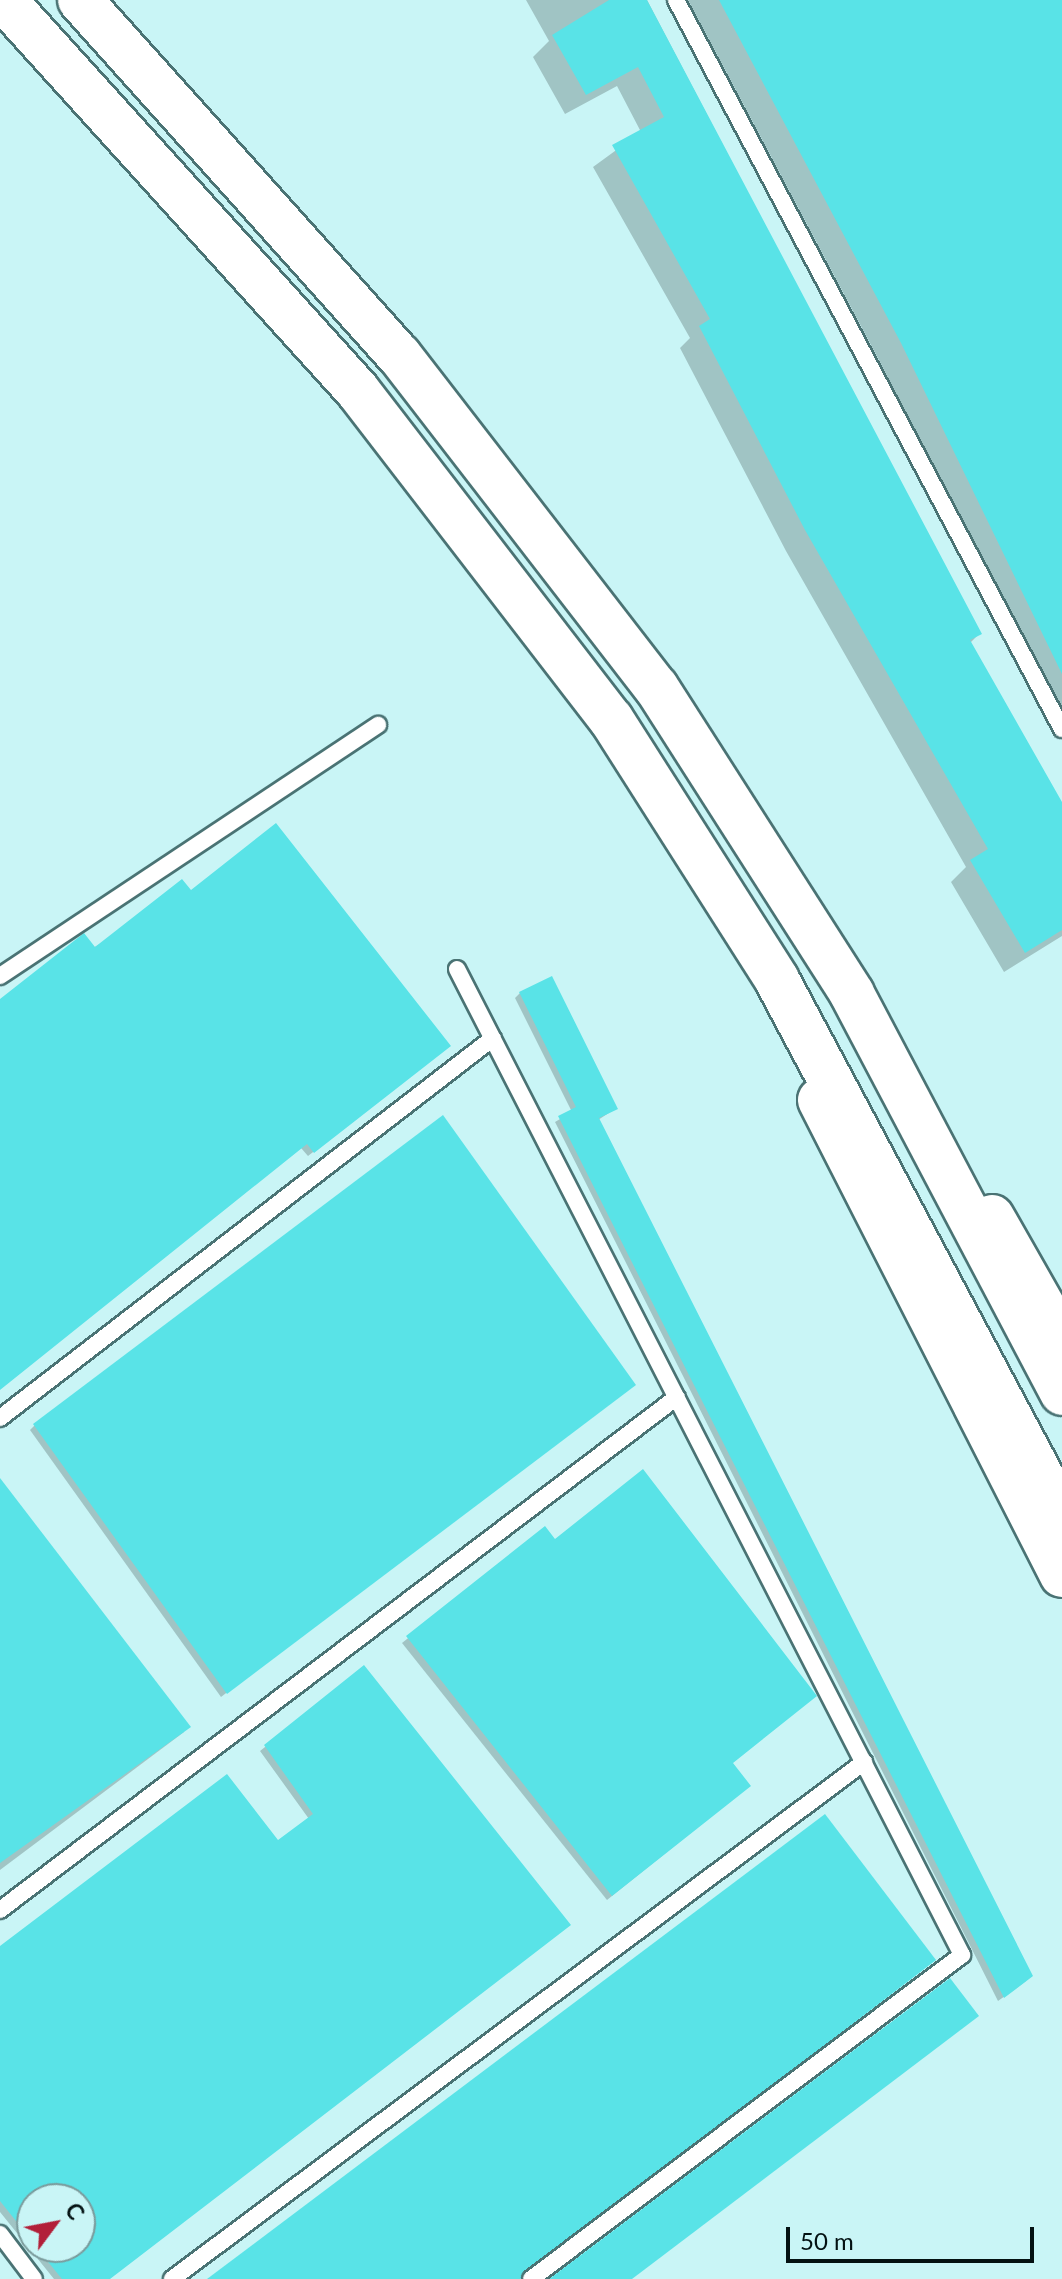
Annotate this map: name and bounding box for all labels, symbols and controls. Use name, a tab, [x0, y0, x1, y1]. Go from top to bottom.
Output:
north arrow	[16, 2183, 96, 2263]
text: С	[60, 2198, 90, 2224]
scale bar	[790, 2211, 1038, 2261]
text: 50 m	[800, 2226, 854, 2255]

